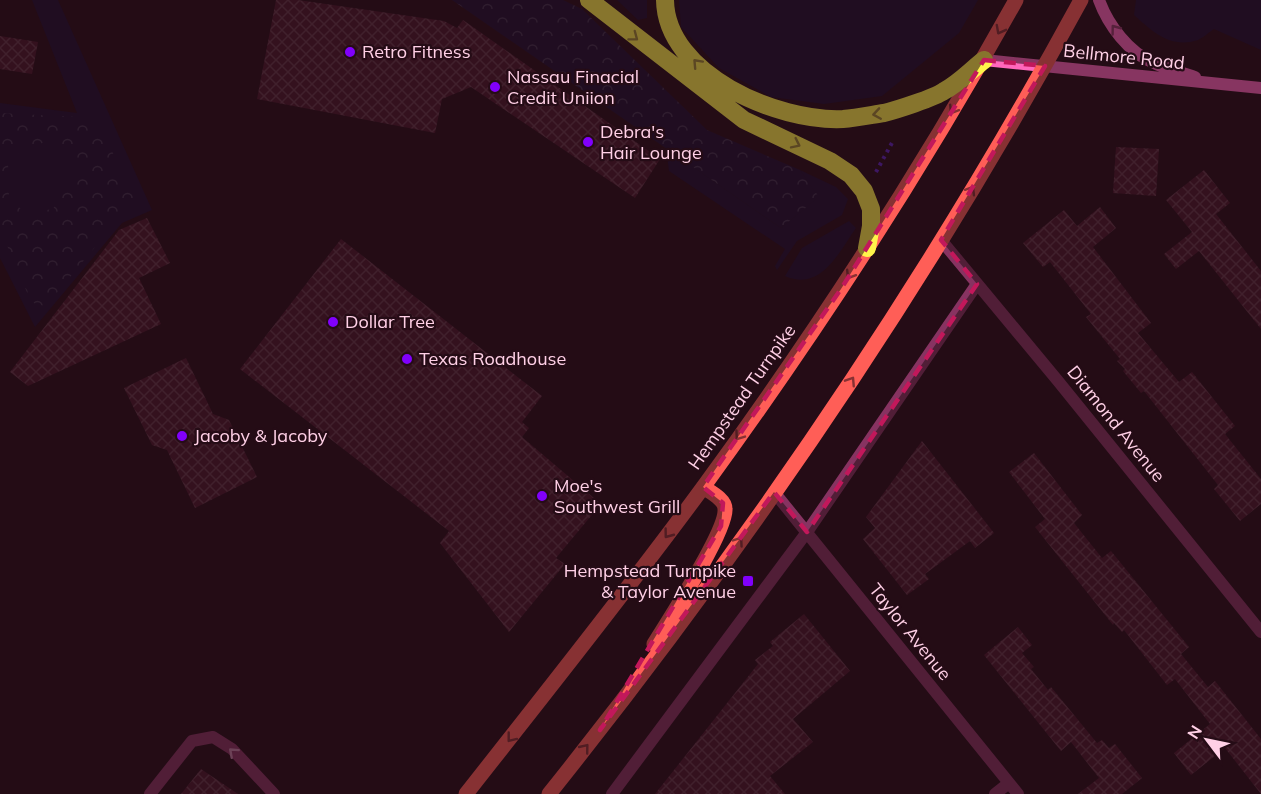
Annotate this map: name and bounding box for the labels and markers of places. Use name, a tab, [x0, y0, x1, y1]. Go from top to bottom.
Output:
place label: Retro Fitness	[362, 40, 471, 63]
marker: Retro Fitness	[343, 45, 357, 59]
place label: Nassau Finacial Credit Uniion	[507, 65, 639, 109]
marker: Nassau Finacial Credit Uniion	[488, 80, 502, 94]
place label: Debra's Hair Lounge	[600, 120, 702, 164]
marker: Debra's Hair Lounge	[581, 135, 595, 149]
place label: Dollar Tree	[345, 310, 435, 333]
marker: Dollar Tree	[326, 315, 340, 329]
place label: Texas Roadhouse	[419, 347, 566, 370]
marker: Texas Roadhouse	[400, 352, 414, 366]
place label: Jacoby & Jacoby	[194, 424, 328, 447]
marker: Jacoby & Jacoby	[175, 429, 189, 443]
place label: Moe's Southwest Grill	[554, 474, 680, 518]
marker: Moe's Southwest Grill	[535, 489, 549, 503]
place label: Hempstead Turnpike & Taylor Avenue	[564, 559, 736, 603]
marker: Hempstead Turnpike & Taylor Avenue	[741, 574, 755, 588]

